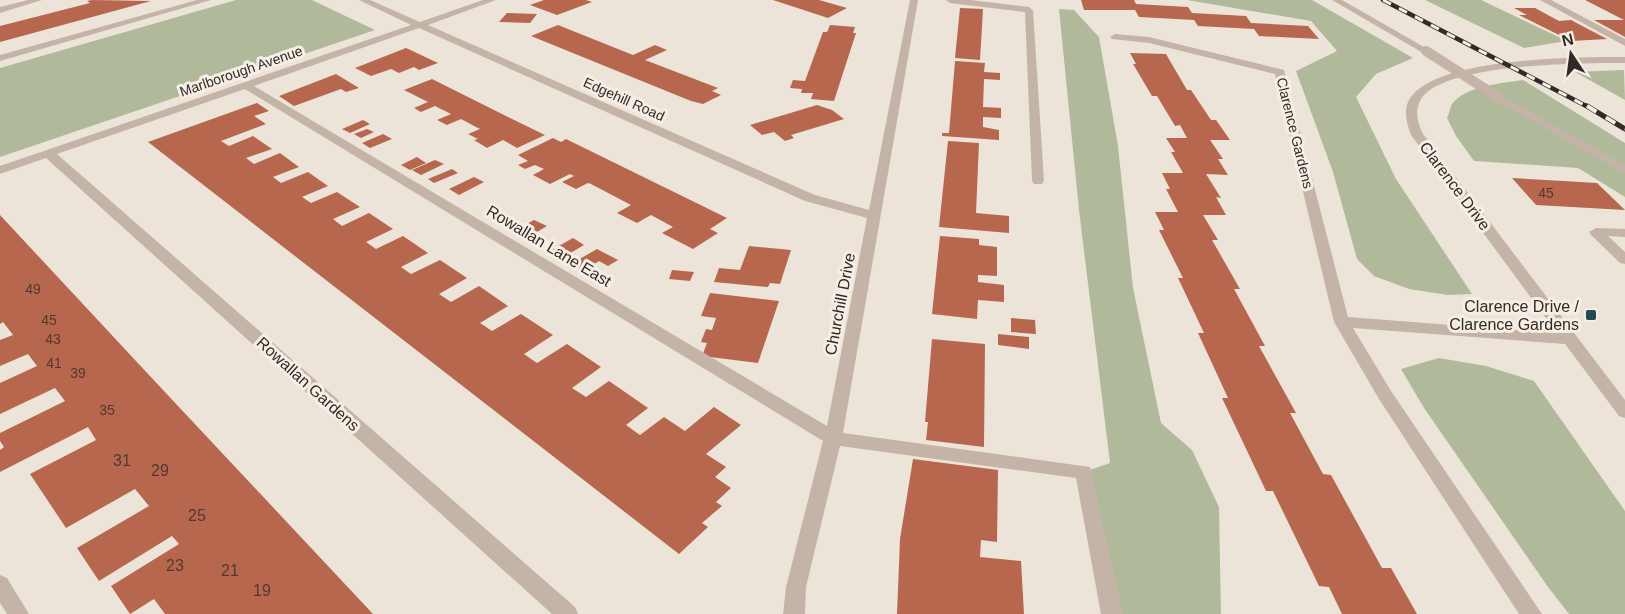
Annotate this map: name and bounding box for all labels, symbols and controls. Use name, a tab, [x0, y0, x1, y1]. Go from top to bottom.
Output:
north arrow	[1541, 24, 1601, 84]
text: N	[1560, 30, 1575, 49]
street label: Marlborough Avenue	[177, 42, 305, 100]
street label: Edgehill Road	[581, 74, 667, 124]
street label: Clarence Gardens	[1273, 76, 1317, 190]
street label: Clarence Drive	[1416, 139, 1494, 233]
house number: 45	[1538, 185, 1554, 201]
street label: Rowallan Lane East	[484, 202, 615, 290]
street label: Churchill Drive	[822, 251, 858, 357]
house number: 49	[25, 281, 41, 297]
place label: Clarence Drive / Clarence Gardens	[1449, 298, 1580, 333]
marker: Clarence Drive / Clarence Gardens	[1584, 308, 1598, 322]
house number: 45	[41, 312, 57, 328]
house number: 43	[45, 331, 61, 347]
street label: Rowallan Gardens	[253, 334, 363, 434]
house number: 41	[46, 355, 62, 371]
house number: 39	[70, 365, 86, 381]
house number: 35	[99, 402, 115, 418]
house number: 31	[113, 452, 131, 469]
house number: 29	[151, 462, 169, 479]
house number: 25	[188, 507, 206, 524]
house number: 23	[166, 557, 184, 574]
house number: 21	[221, 562, 239, 579]
house number: 19	[253, 582, 271, 599]

